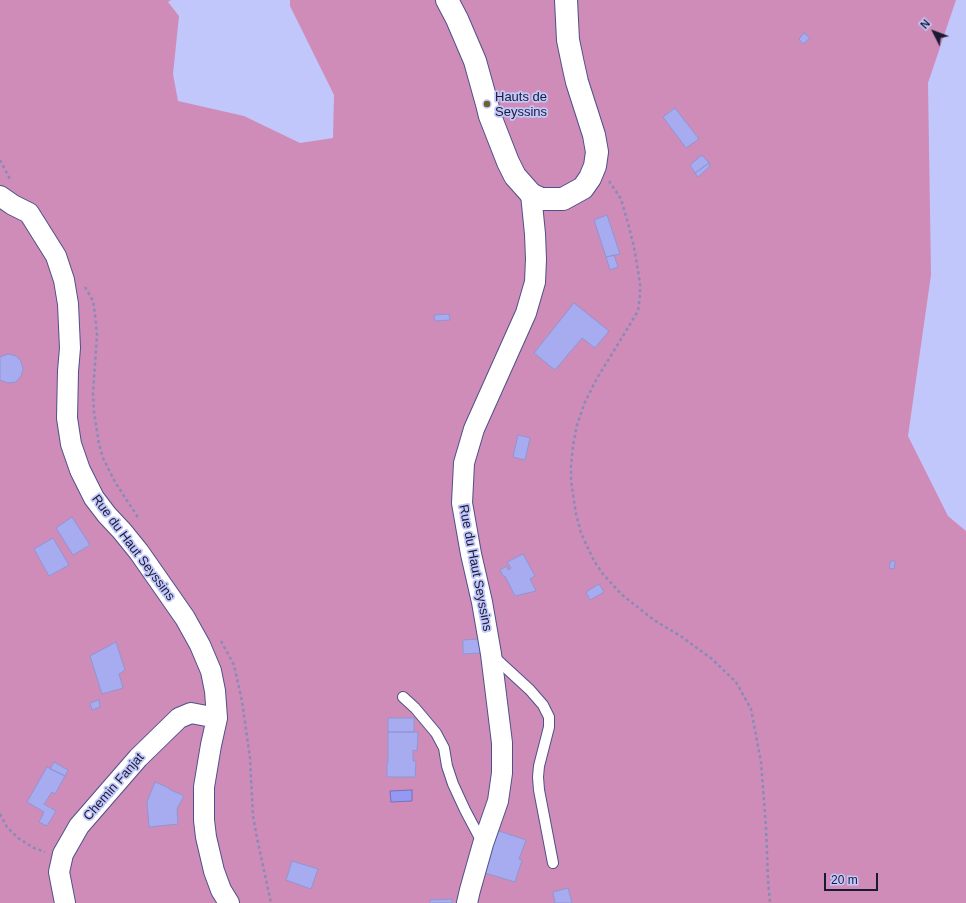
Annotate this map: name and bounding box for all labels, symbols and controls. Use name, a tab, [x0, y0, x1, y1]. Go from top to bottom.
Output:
north arrow	[914, 12, 954, 52]
text: N	[918, 17, 932, 31]
place label: Hauts de Seyssins	[495, 89, 547, 120]
marker: Hauts de Seyssins	[482, 99, 492, 109]
street label: Rue du Haut Seyssins	[88, 492, 178, 604]
street label: Rue du Haut Seyssins	[455, 503, 495, 633]
street label: Chemin Fanjat	[80, 750, 148, 824]
scale bar	[826, 865, 880, 891]
text: 20 m	[831, 873, 858, 887]

